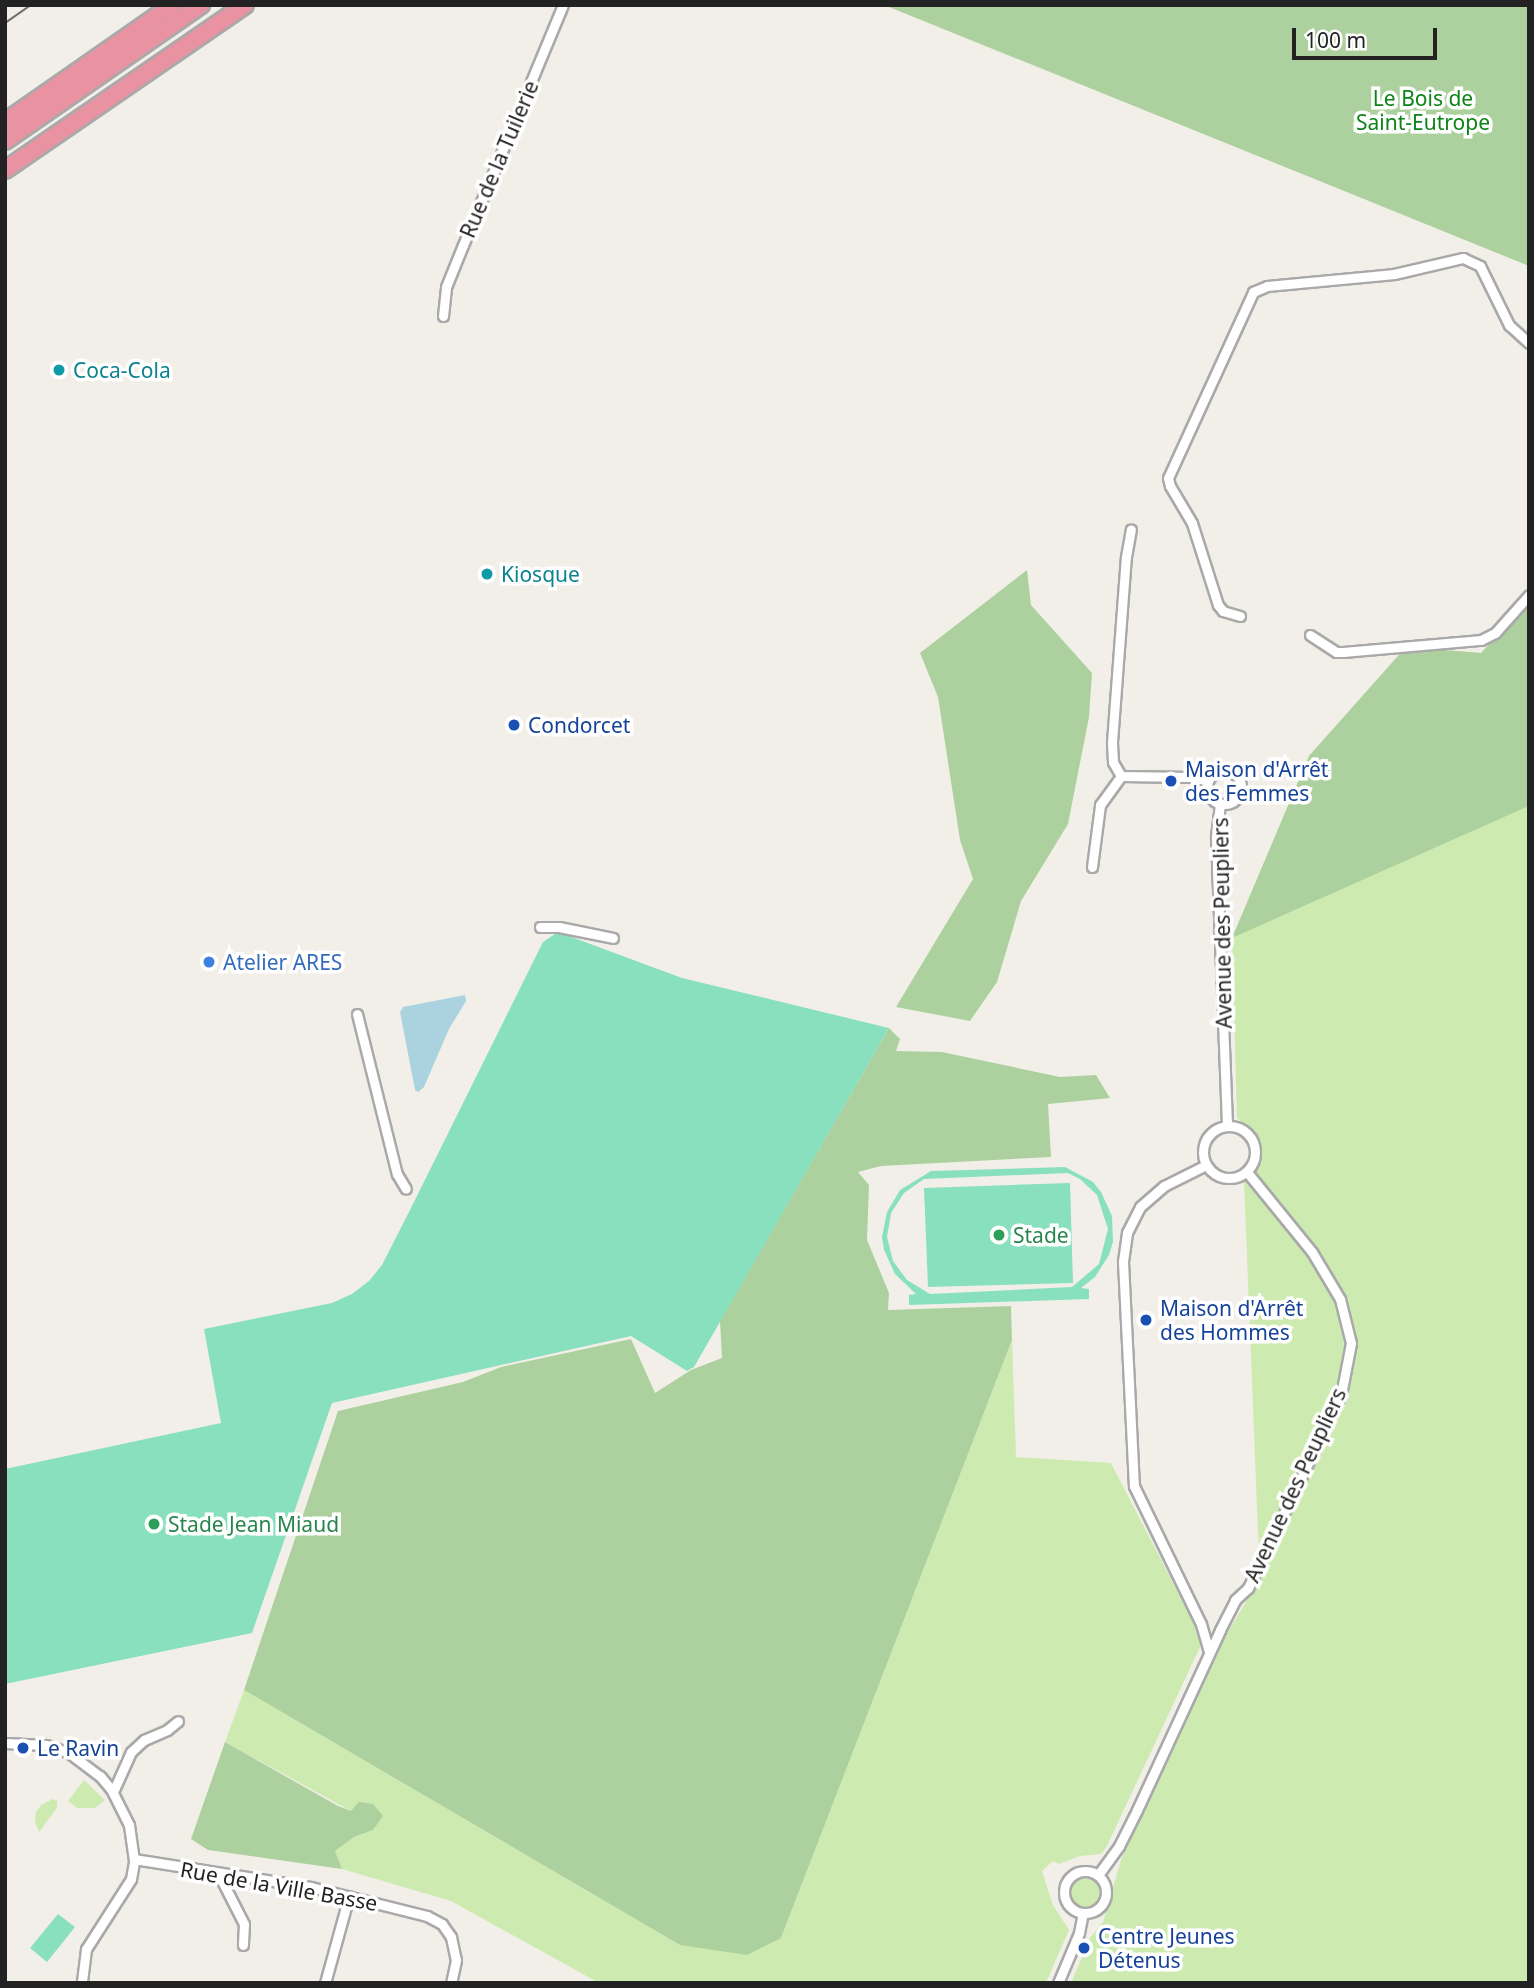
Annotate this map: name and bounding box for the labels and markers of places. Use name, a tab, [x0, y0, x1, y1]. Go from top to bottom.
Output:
place label: Coca-Cola	[73, 357, 171, 383]
marker: Coca-Cola	[51, 362, 67, 378]
place label: Kiosque	[501, 561, 580, 587]
marker: Kiosque	[479, 566, 495, 582]
place label: Condorcet	[528, 712, 630, 738]
marker: Condorcet	[506, 717, 522, 733]
place label: Maison d'Arrêt des Femmes	[1185, 756, 1328, 806]
marker: Maison d'Arrêt des Femmes	[1163, 773, 1179, 789]
place label: Atelier ARES	[223, 949, 342, 975]
marker: Atelier ARES	[201, 954, 217, 970]
place label: Stade	[1013, 1222, 1069, 1248]
marker: Stade	[991, 1227, 1007, 1243]
place label: Maison d'Arrêt des Hommes	[1160, 1295, 1303, 1345]
marker: Maison d'Arrêt des Hommes	[1138, 1312, 1154, 1328]
place label: Stade Jean Miaud	[168, 1511, 339, 1537]
marker: Stade Jean Miaud	[146, 1516, 162, 1532]
place label: Le Ravin	[37, 1735, 119, 1761]
marker: Le Ravin	[15, 1740, 31, 1756]
place label: Centre Jeunes Détenus	[1098, 1923, 1235, 1973]
marker: Centre Jeunes Détenus	[1076, 1940, 1092, 1956]

